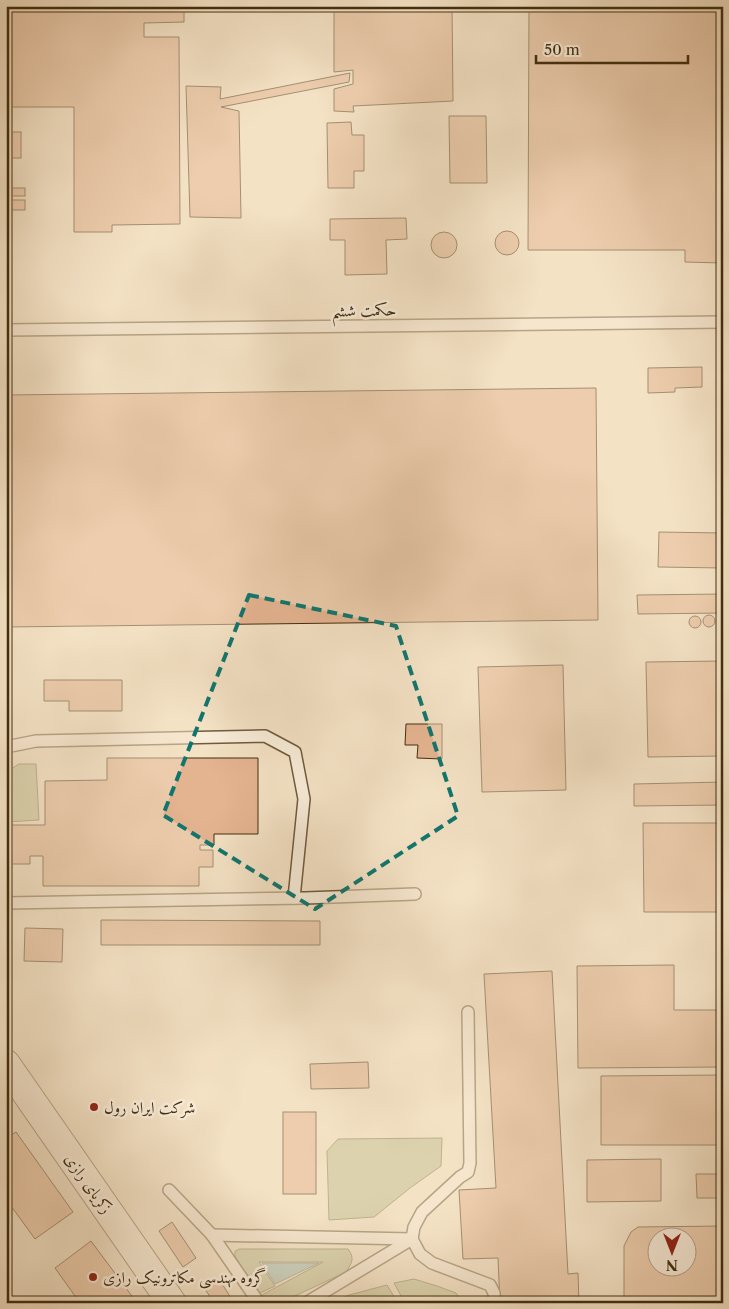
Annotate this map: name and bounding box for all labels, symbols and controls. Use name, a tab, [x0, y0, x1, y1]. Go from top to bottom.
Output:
scale bar	[536, 32, 689, 64]
text: 50 m	[544, 40, 580, 59]
street label: حکمت ششم	[331, 299, 397, 328]
place label: شرکت ایران رول	[104, 1097, 195, 1118]
marker: شرکت ایران رول	[88, 1101, 100, 1113]
street label: زکریای رازی	[60, 1149, 117, 1217]
north arrow	[646, 1226, 696, 1276]
text: N	[666, 1256, 678, 1274]
place label: گروه مهندسی مکاترونیک رازی	[103, 1267, 266, 1289]
marker: گروه مهندسی مکاترونیک رازی	[87, 1271, 99, 1283]

